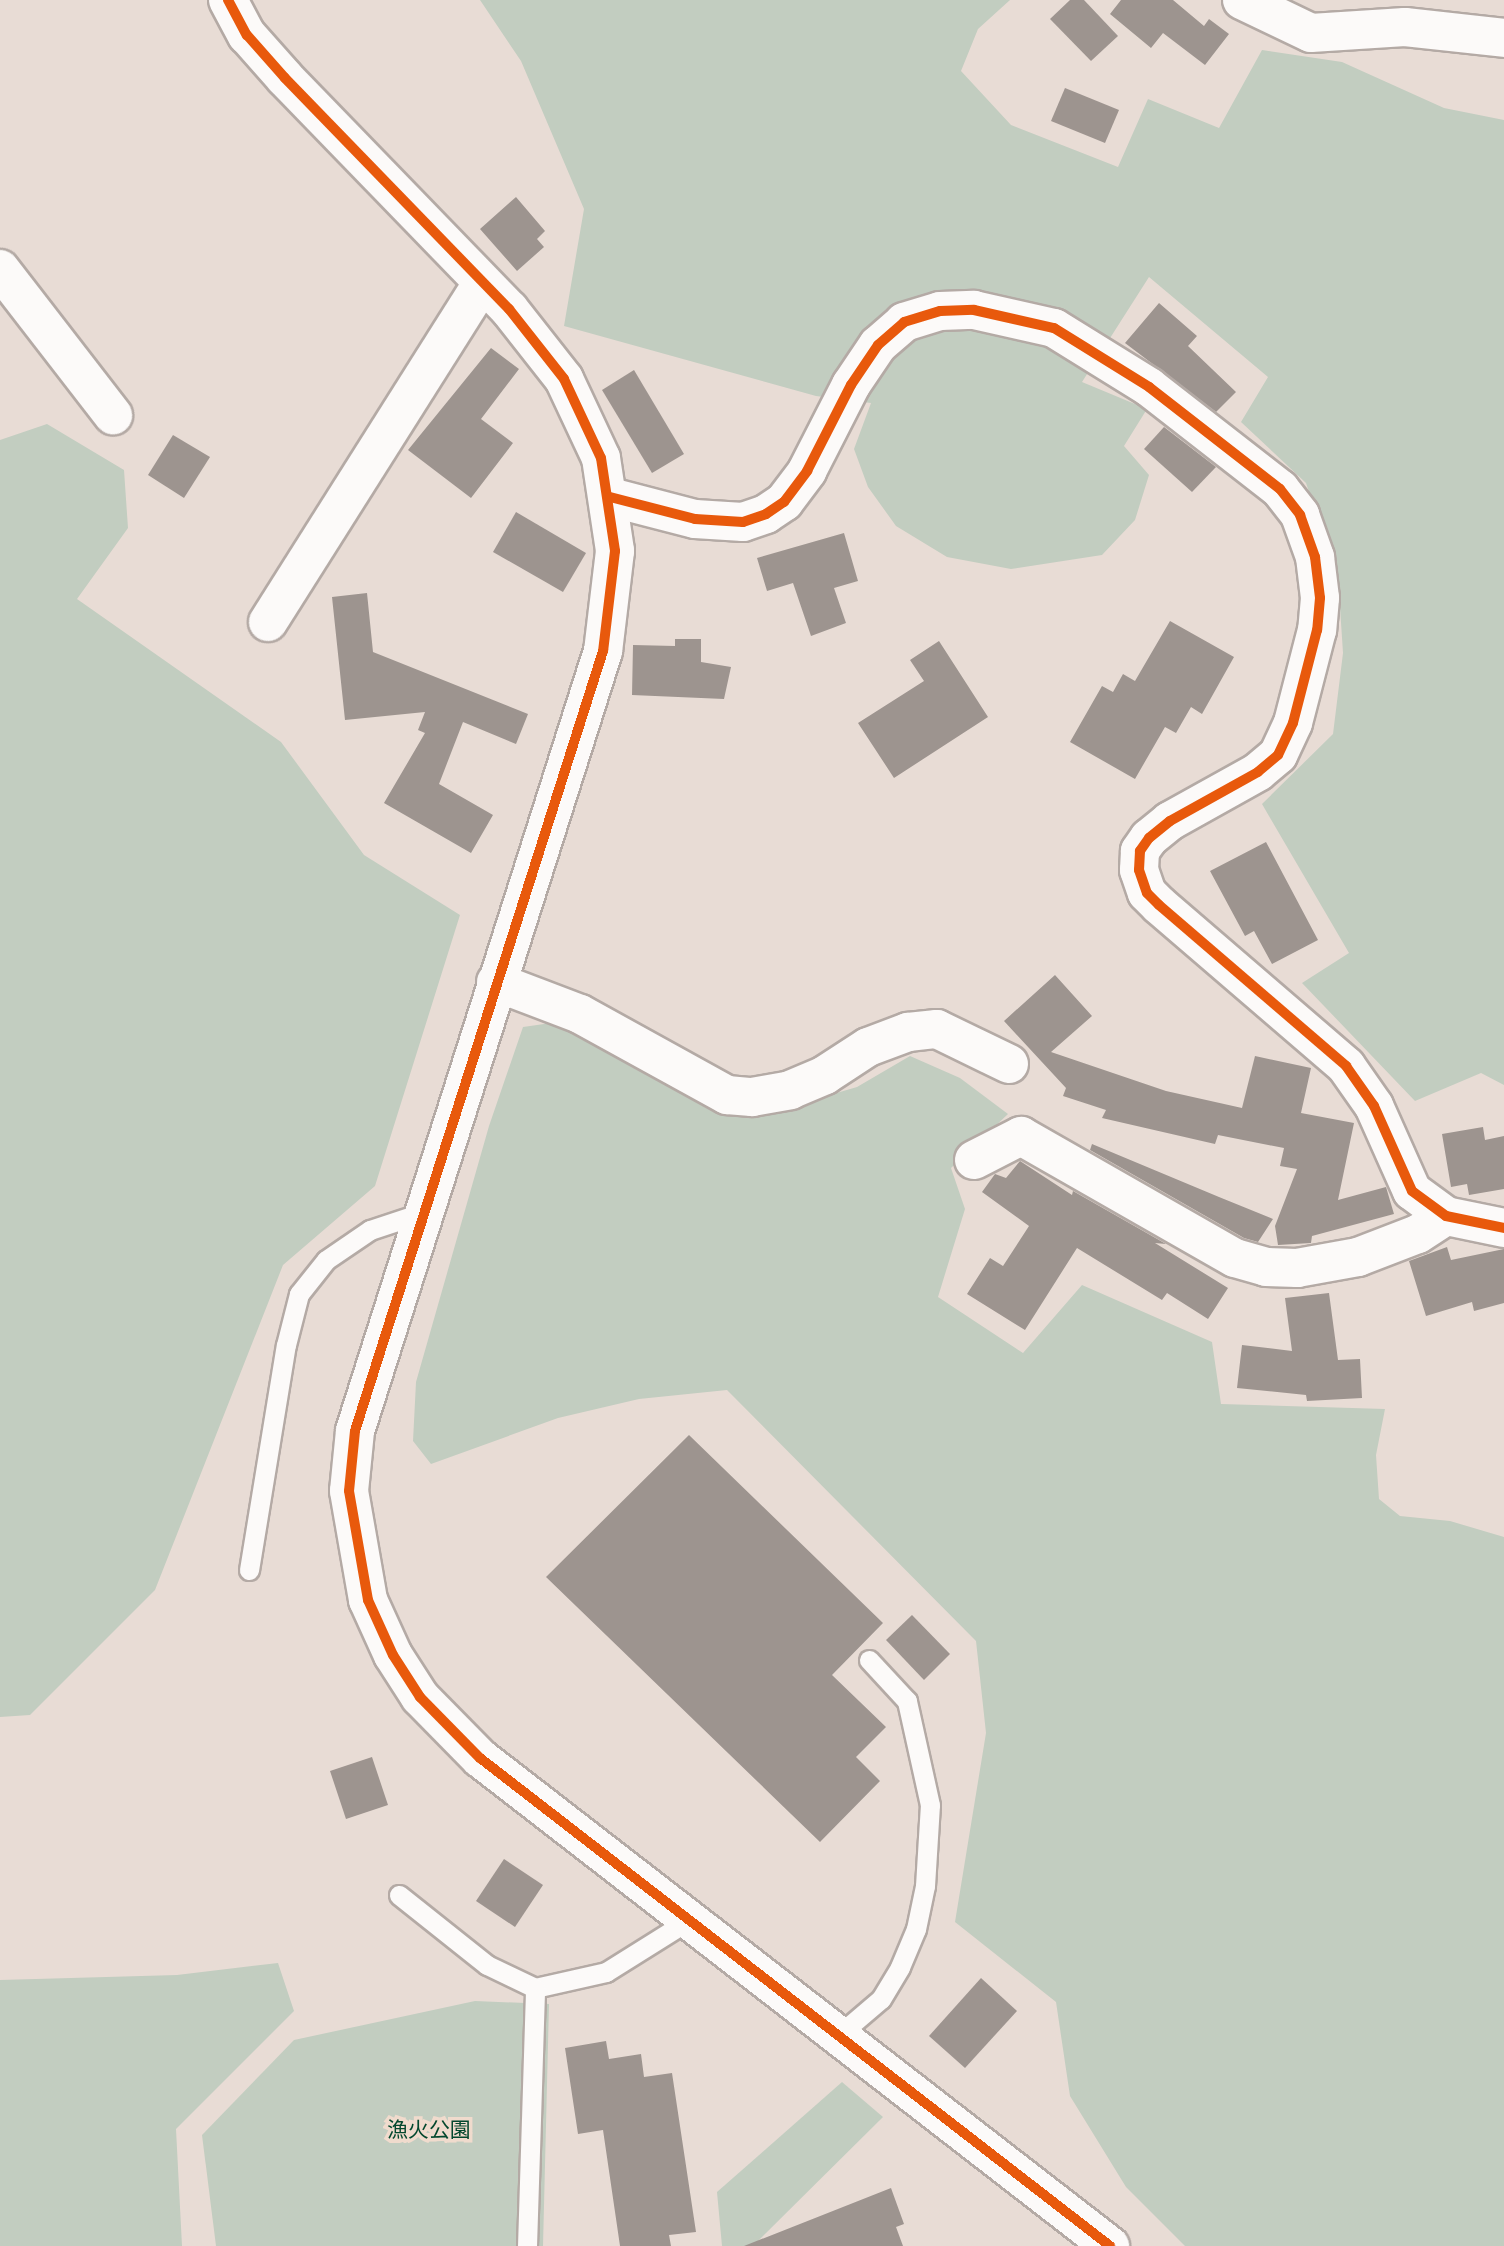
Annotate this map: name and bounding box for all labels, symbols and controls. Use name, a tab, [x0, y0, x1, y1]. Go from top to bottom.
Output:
park label: 漁火公園	[387, 2117, 471, 2143]

